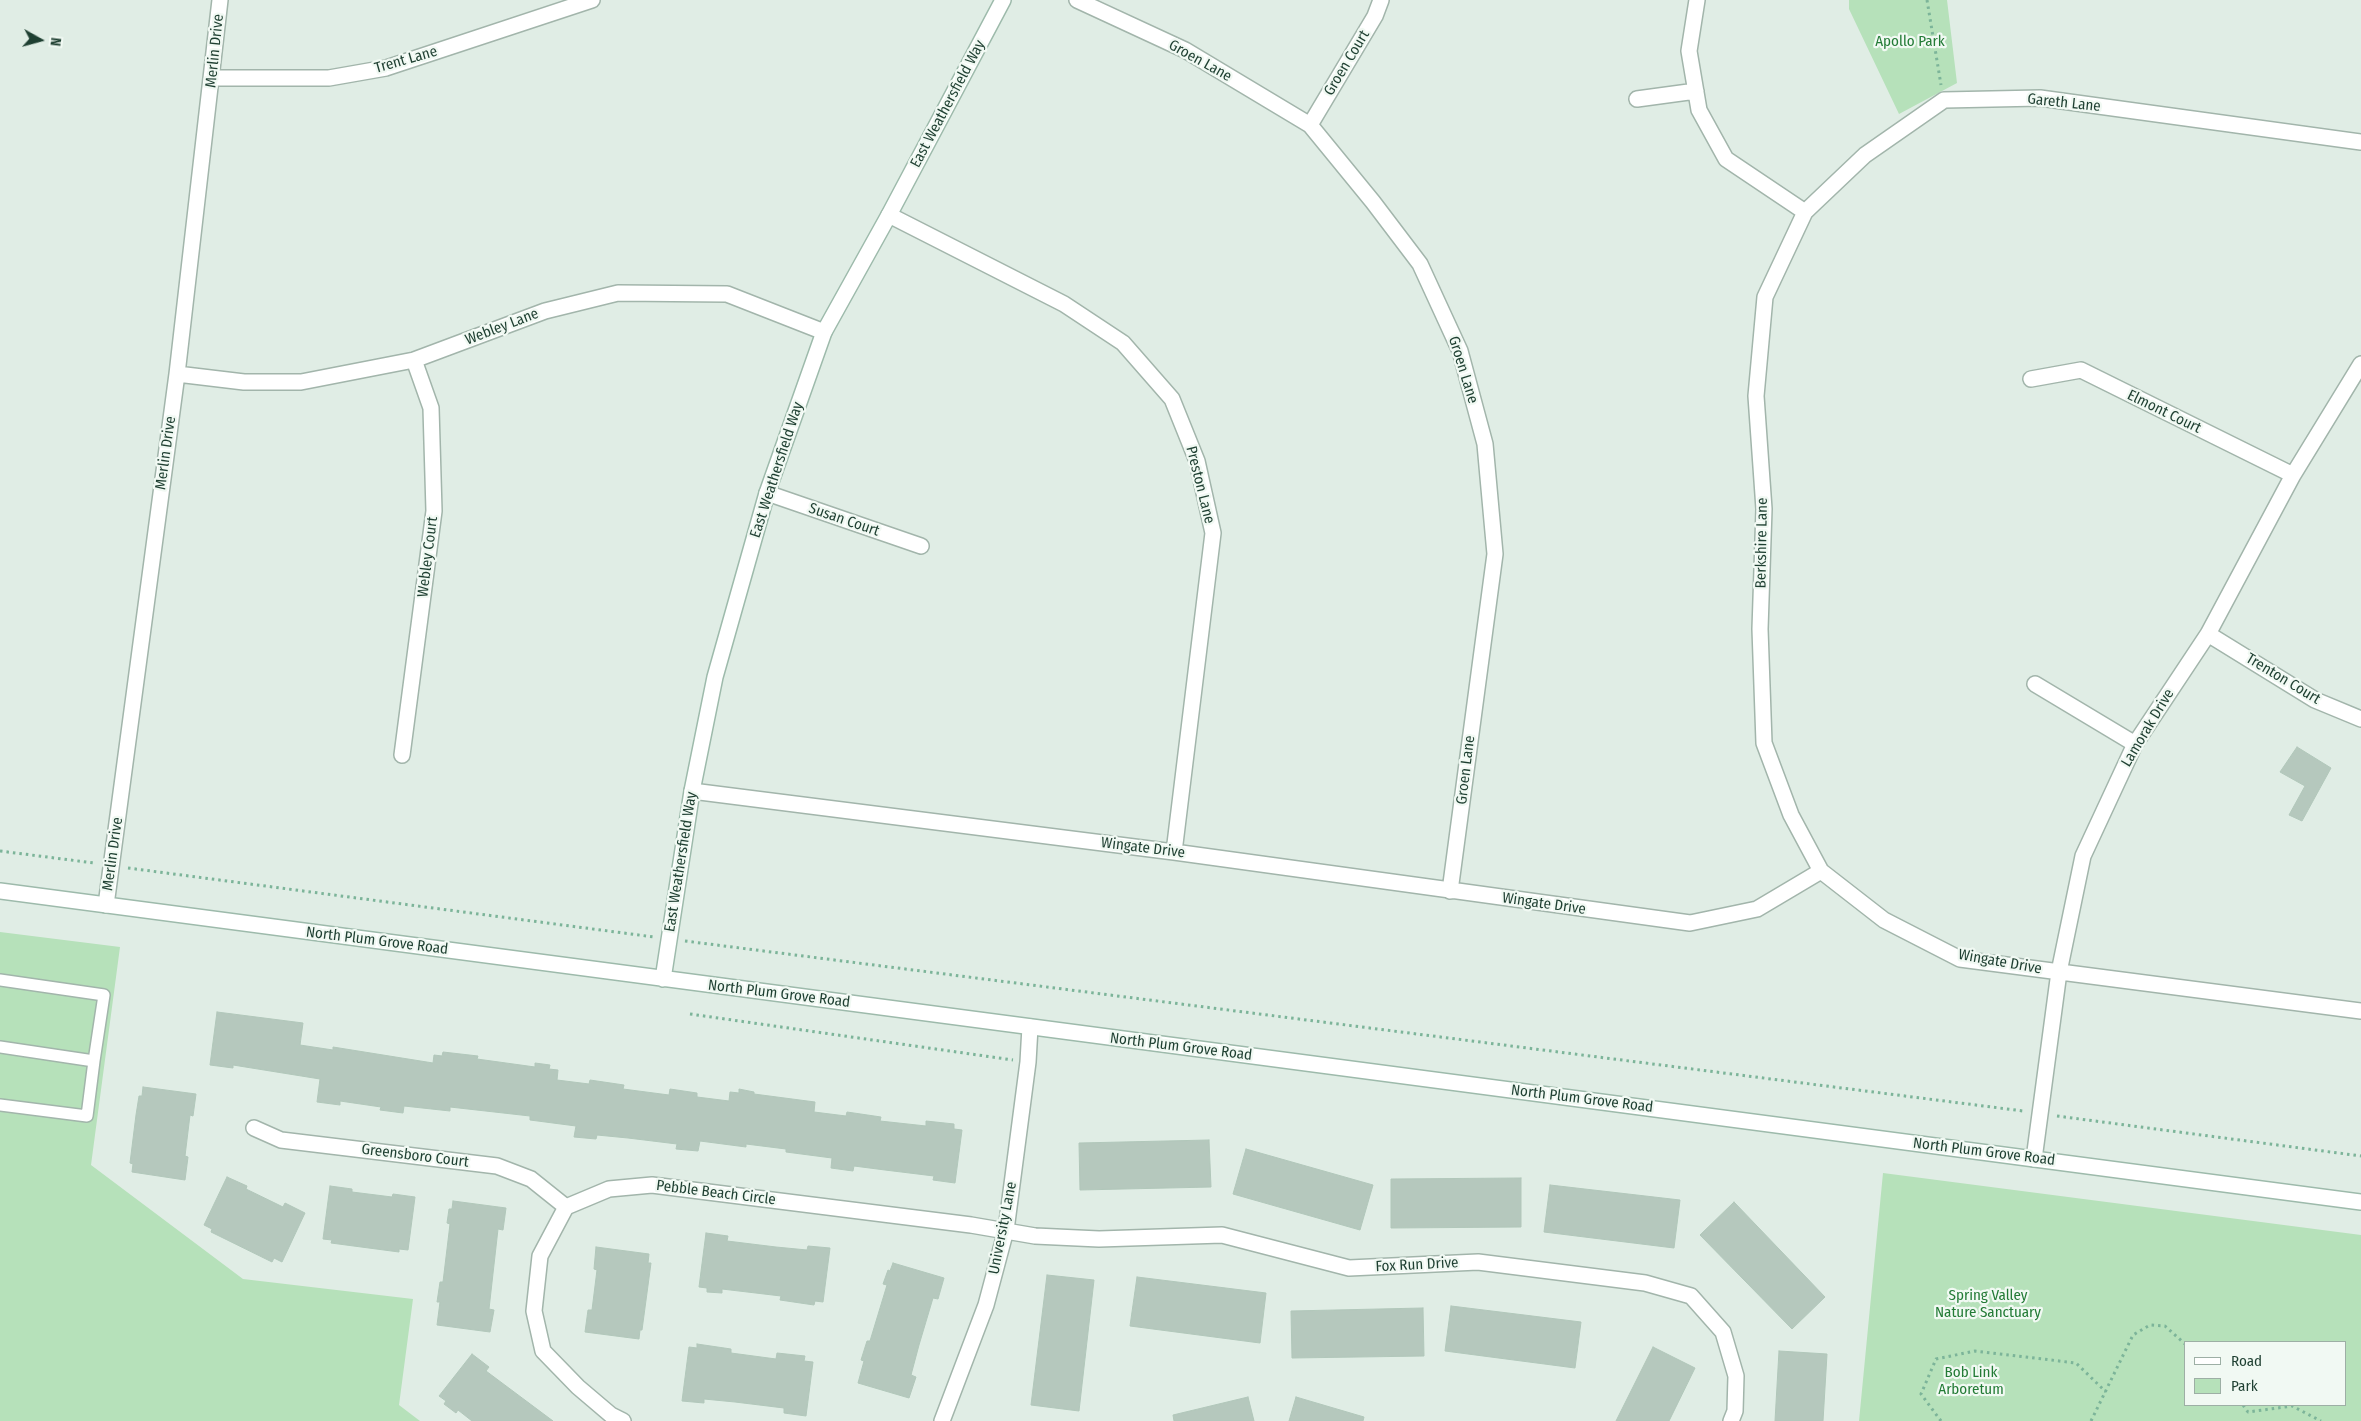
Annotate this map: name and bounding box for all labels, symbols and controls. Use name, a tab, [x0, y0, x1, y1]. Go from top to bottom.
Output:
street label: Merlin Drive	[202, 13, 228, 89]
north arrow	[15, 15, 65, 65]
street label: Groen Court	[1320, 27, 1374, 99]
park label: Apollo Park	[1875, 33, 1945, 51]
street label: Groen Lane	[1165, 36, 1235, 86]
text: N	[46, 37, 64, 47]
street label: East Weathersfield Way	[907, 37, 989, 171]
street label: Trent Lane	[373, 42, 439, 78]
street label: Gareth Lane	[2026, 90, 2102, 116]
street label: Webley Lane	[463, 305, 541, 349]
street label: Groen Lane	[1444, 334, 1482, 406]
street label: Elmont Court	[2124, 386, 2204, 438]
street label: East Weathersfield Way	[747, 400, 807, 540]
street label: Merlin Drive	[152, 415, 180, 491]
street label: Preston Lane	[1182, 444, 1218, 526]
street label: Berkshire Lane	[1752, 497, 1772, 589]
street label: Susan Court	[806, 500, 882, 540]
street label: Webley Court	[414, 516, 442, 598]
street label: Trenton Court	[2242, 650, 2324, 708]
street label: Lamorak Drive	[2118, 686, 2178, 770]
street label: Groen Lane	[1453, 734, 1479, 806]
street label: East Weathersfield Way	[661, 791, 701, 933]
street label: Merlin Drive	[99, 816, 127, 892]
street label: Wingate Drive	[1100, 834, 1186, 862]
street label: Wingate Drive	[1501, 889, 1587, 919]
street label: North Plum Grove Road	[305, 923, 449, 959]
street label: Wingate Drive	[1957, 946, 2043, 978]
street label: North Plum Grove Road	[707, 976, 851, 1012]
street label: North Plum Grove Road	[1109, 1029, 1253, 1065]
street label: North Plum Grove Road	[1510, 1081, 1654, 1117]
street label: North Plum Grove Road	[1912, 1134, 2056, 1170]
street label: Greensboro Court	[360, 1140, 470, 1172]
street label: Pebble Beach Circle	[655, 1177, 777, 1209]
street label: University Lane	[985, 1180, 1021, 1276]
street label: Fox Run Drive	[1375, 1254, 1459, 1276]
park label: Spring Valley Nature Sanctuary	[1935, 1287, 2041, 1322]
legend	[2184, 1341, 2346, 1406]
text: Road	[2231, 1352, 2262, 1370]
park label: Bob Link Arboretum	[1938, 1364, 2004, 1399]
text: Park	[2231, 1377, 2258, 1395]

